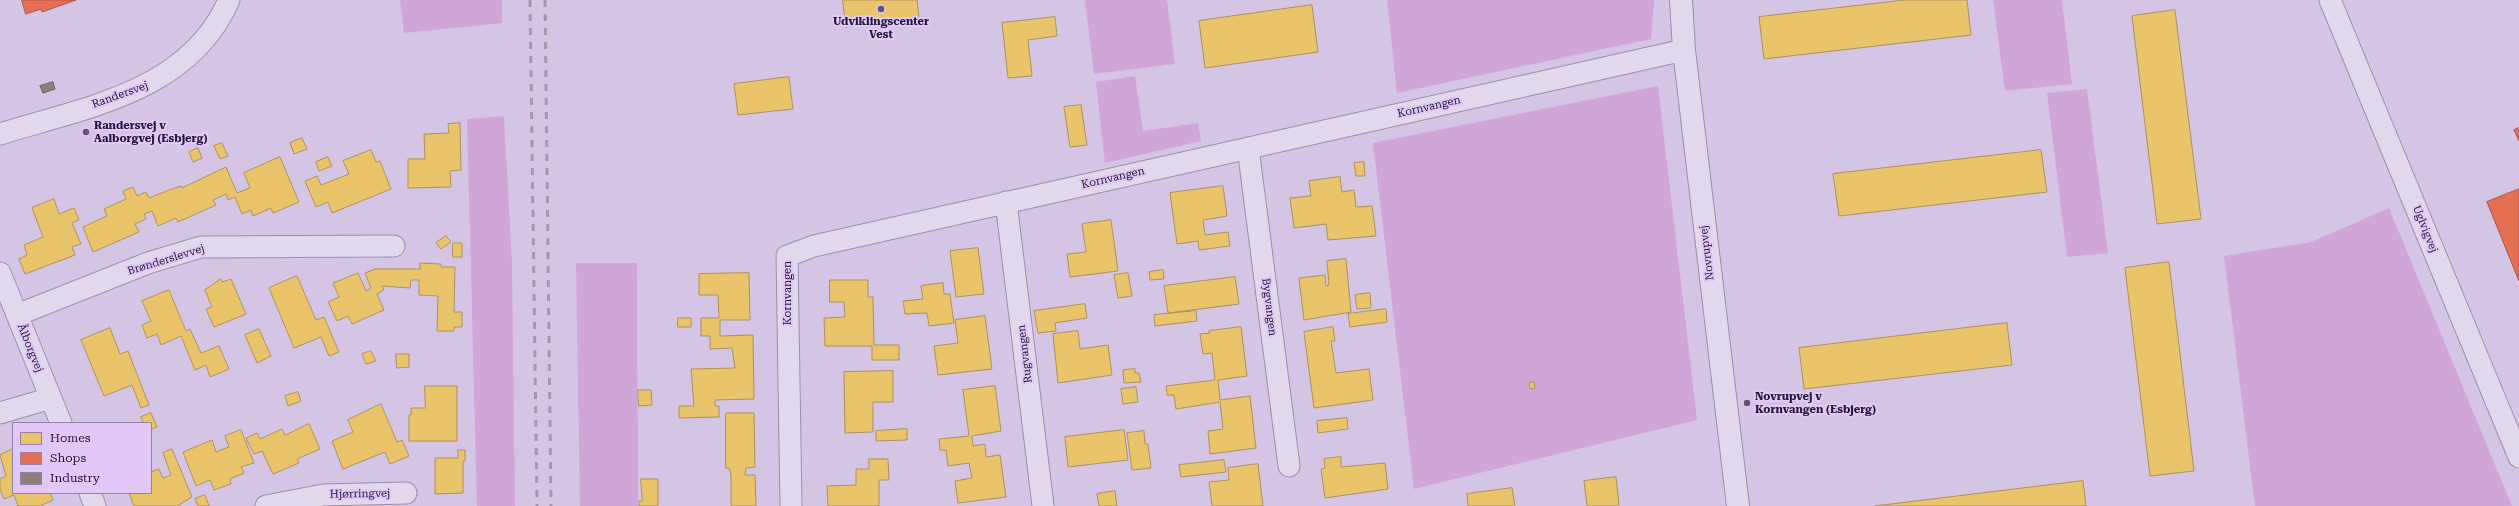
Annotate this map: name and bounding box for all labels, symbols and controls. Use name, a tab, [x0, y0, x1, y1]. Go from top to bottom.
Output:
marker: Udviklingscenter Vest	[876, 4, 886, 14]
place label: Udviklingscenter Vest	[833, 15, 929, 41]
street label: Randersvej	[90, 79, 150, 111]
street label: Kornvangen	[1396, 93, 1462, 121]
place label: Randersvej v Aalborgvej (Esbjerg)	[94, 119, 207, 145]
marker: Randersvej v Aalborgvej (Esbjerg)	[81, 127, 91, 137]
street label: Kornvangen	[1080, 164, 1146, 192]
street label: Uglvigvej	[2410, 203, 2440, 255]
street label: Novrupvej	[1697, 225, 1717, 281]
street label: Brønderslevvej	[126, 242, 206, 278]
street label: Kornvangen	[781, 261, 795, 325]
street label: Bygvangen	[1259, 277, 1279, 337]
street label: Ålborgvej	[14, 322, 46, 374]
street label: Rugvangen	[1015, 324, 1035, 384]
place label: Novrupvej v Kornvangen (Esbjerg)	[1755, 390, 1876, 416]
marker: Novrupvej v Kornvangen (Esbjerg)	[1742, 398, 1752, 408]
legend	[12, 422, 152, 494]
text: Homes	[50, 431, 90, 445]
text: Shops	[50, 451, 86, 465]
text: Industry	[50, 471, 100, 485]
street label: Hjørringvej	[330, 487, 390, 501]

